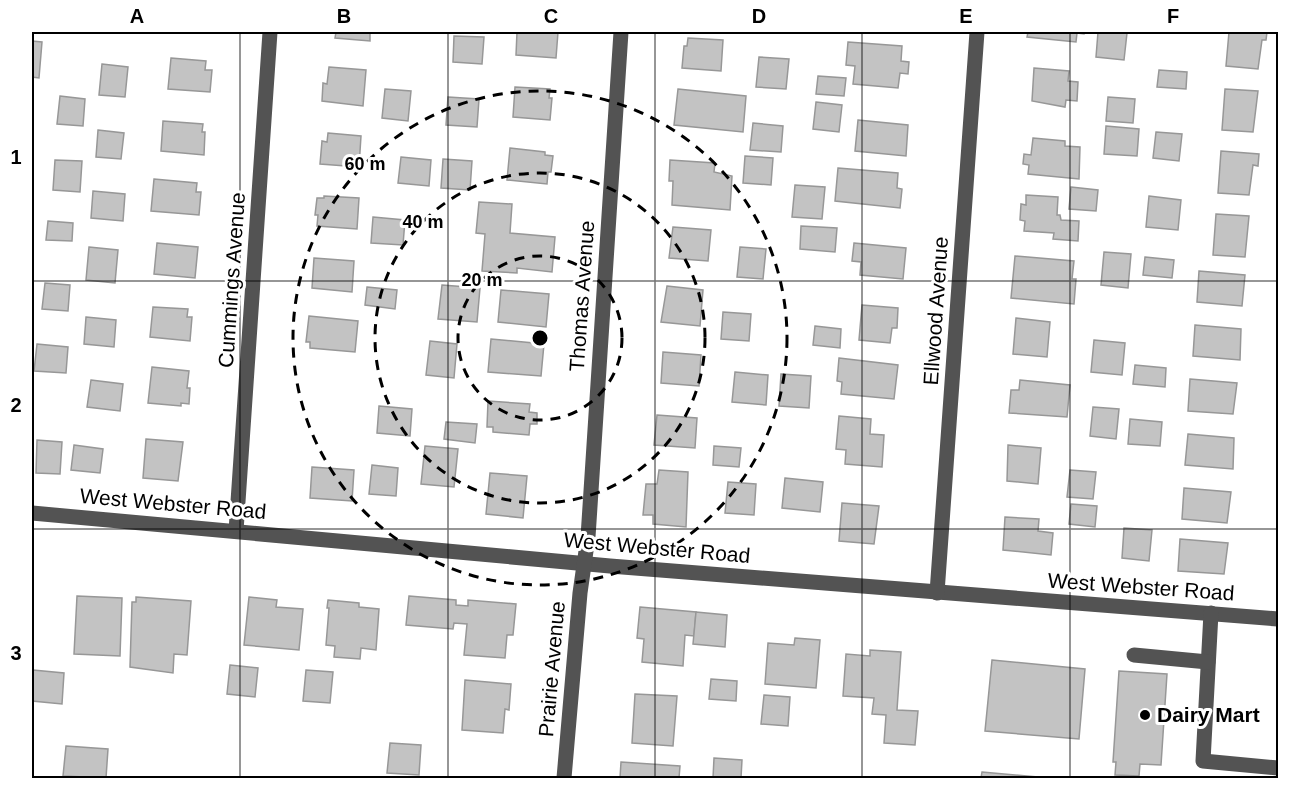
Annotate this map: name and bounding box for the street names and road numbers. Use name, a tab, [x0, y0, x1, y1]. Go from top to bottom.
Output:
street label: Cummings Avenue	[214, 191, 249, 368]
street label: Thomas Avenue	[565, 220, 598, 372]
street label: Ellwood Avenue	[919, 236, 952, 386]
street label: West Webster Road	[79, 484, 267, 523]
street label: West Webster Road	[563, 528, 751, 567]
street label: West Webster Road	[1047, 569, 1235, 605]
street label: Prairie Avenue	[534, 600, 569, 738]

